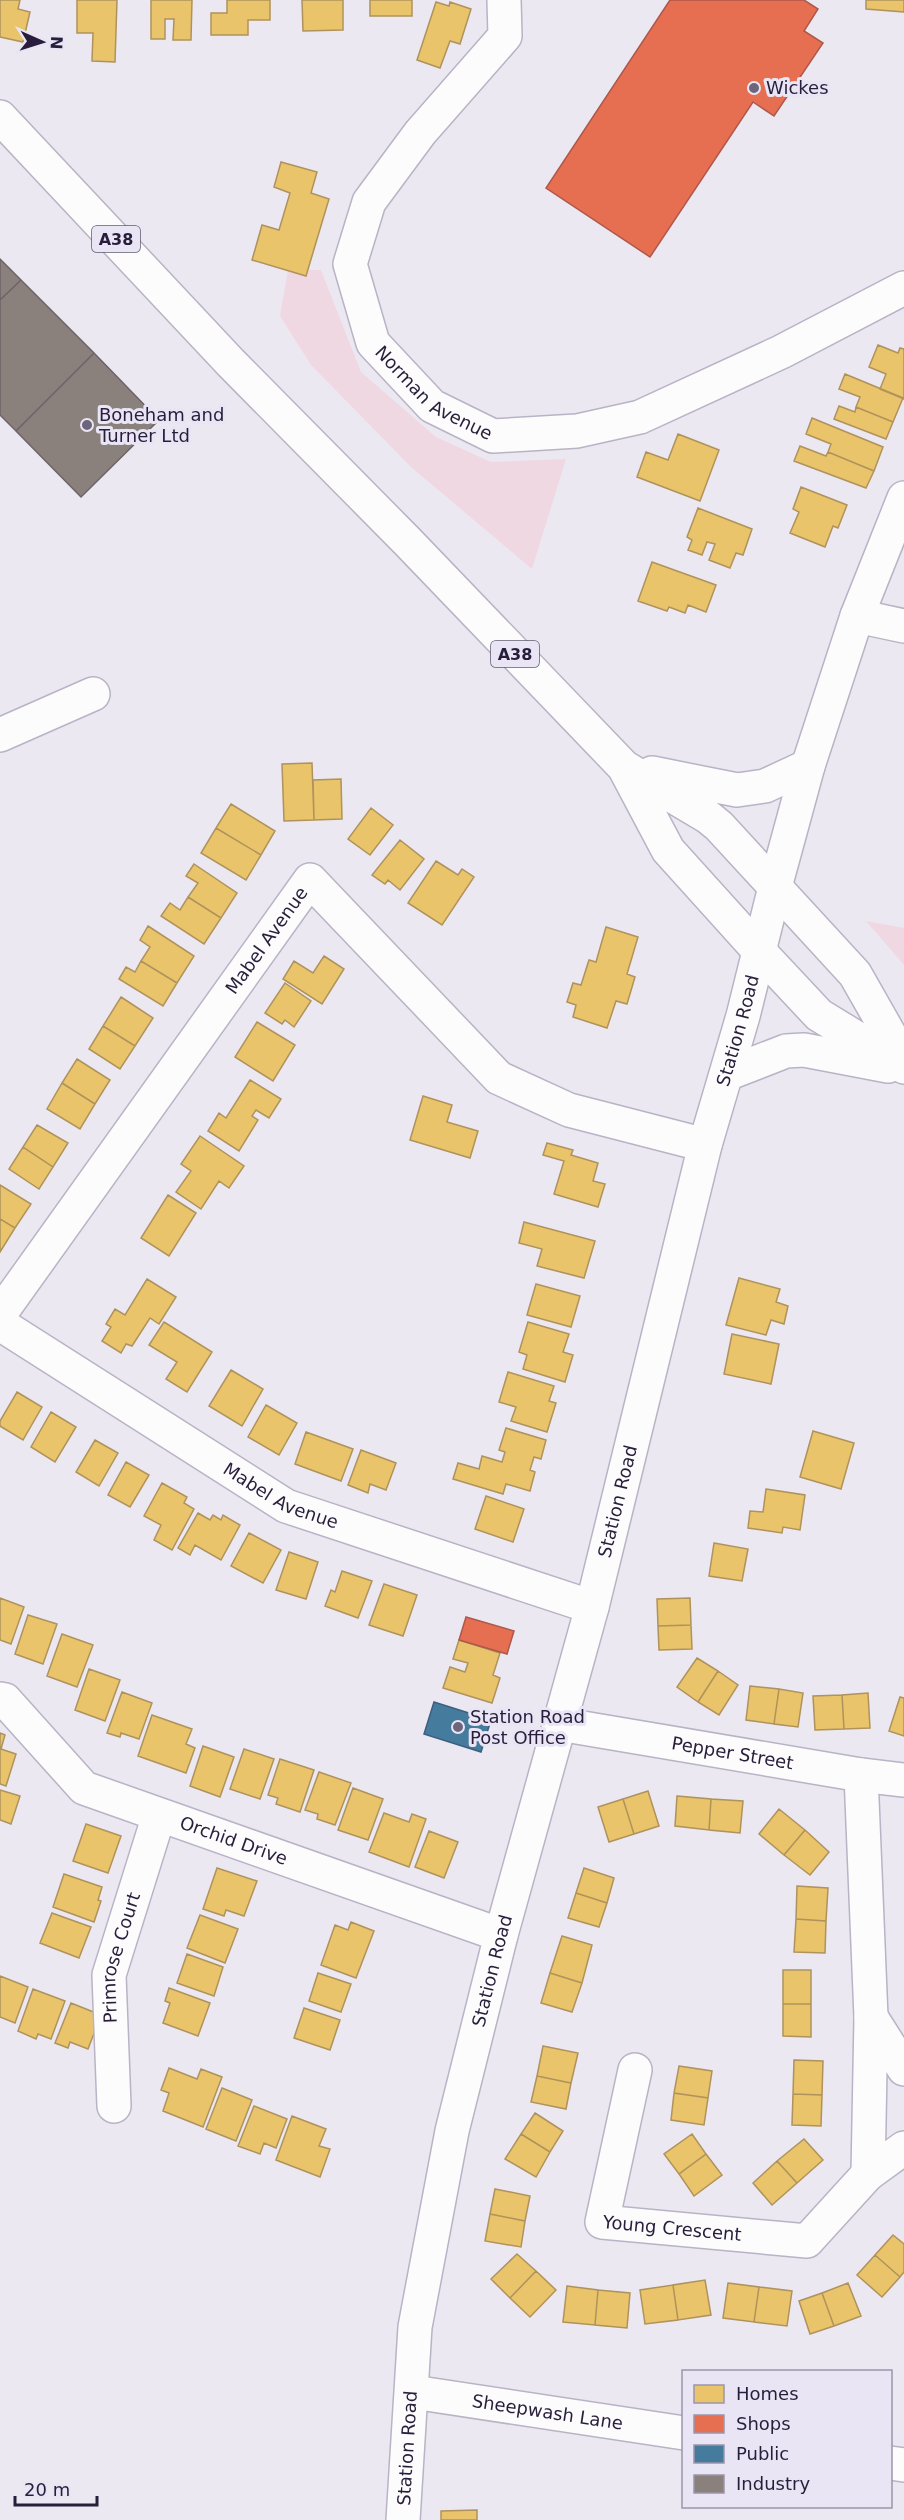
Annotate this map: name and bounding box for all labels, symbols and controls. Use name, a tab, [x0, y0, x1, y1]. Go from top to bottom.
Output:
north arrow	[12, 12, 72, 72]
text: N	[47, 36, 66, 50]
place label: Wickes	[766, 77, 829, 98]
marker: Wickes	[747, 81, 761, 95]
road number: A38	[92, 226, 140, 252]
street label: Norman Avenue	[371, 341, 496, 444]
place label: Boneham and Turner Ltd	[98, 404, 224, 446]
marker: Boneham and Turner Ltd	[80, 418, 94, 432]
road number: A38	[491, 641, 539, 667]
street label: Mabel Avenue	[221, 883, 312, 998]
street label: Station Road	[712, 972, 763, 1089]
street label: Station Road	[593, 1443, 641, 1560]
street label: Mabel Avenue	[220, 1458, 341, 1533]
place label: Station Road Post Office	[470, 1706, 585, 1748]
marker: Station Road Post Office	[451, 1720, 465, 1734]
street label: Pepper Street	[670, 1732, 795, 1773]
street label: Orchid Drive	[177, 1812, 290, 1869]
street label: Primrose Court	[98, 1890, 144, 2024]
street label: Station Road	[467, 1912, 516, 2029]
street label: Young Crescent	[601, 2211, 742, 2245]
legend	[682, 2370, 892, 2508]
text: Homes	[736, 2383, 799, 2404]
street label: Station Road	[393, 2390, 421, 2506]
street label: Sheepwash Lane	[471, 2390, 624, 2434]
text: Shops	[736, 2413, 791, 2434]
text: Public	[736, 2443, 789, 2464]
scale bar	[15, 2469, 98, 2507]
text: Industry	[736, 2473, 810, 2494]
text: 20 m	[24, 2479, 70, 2500]

